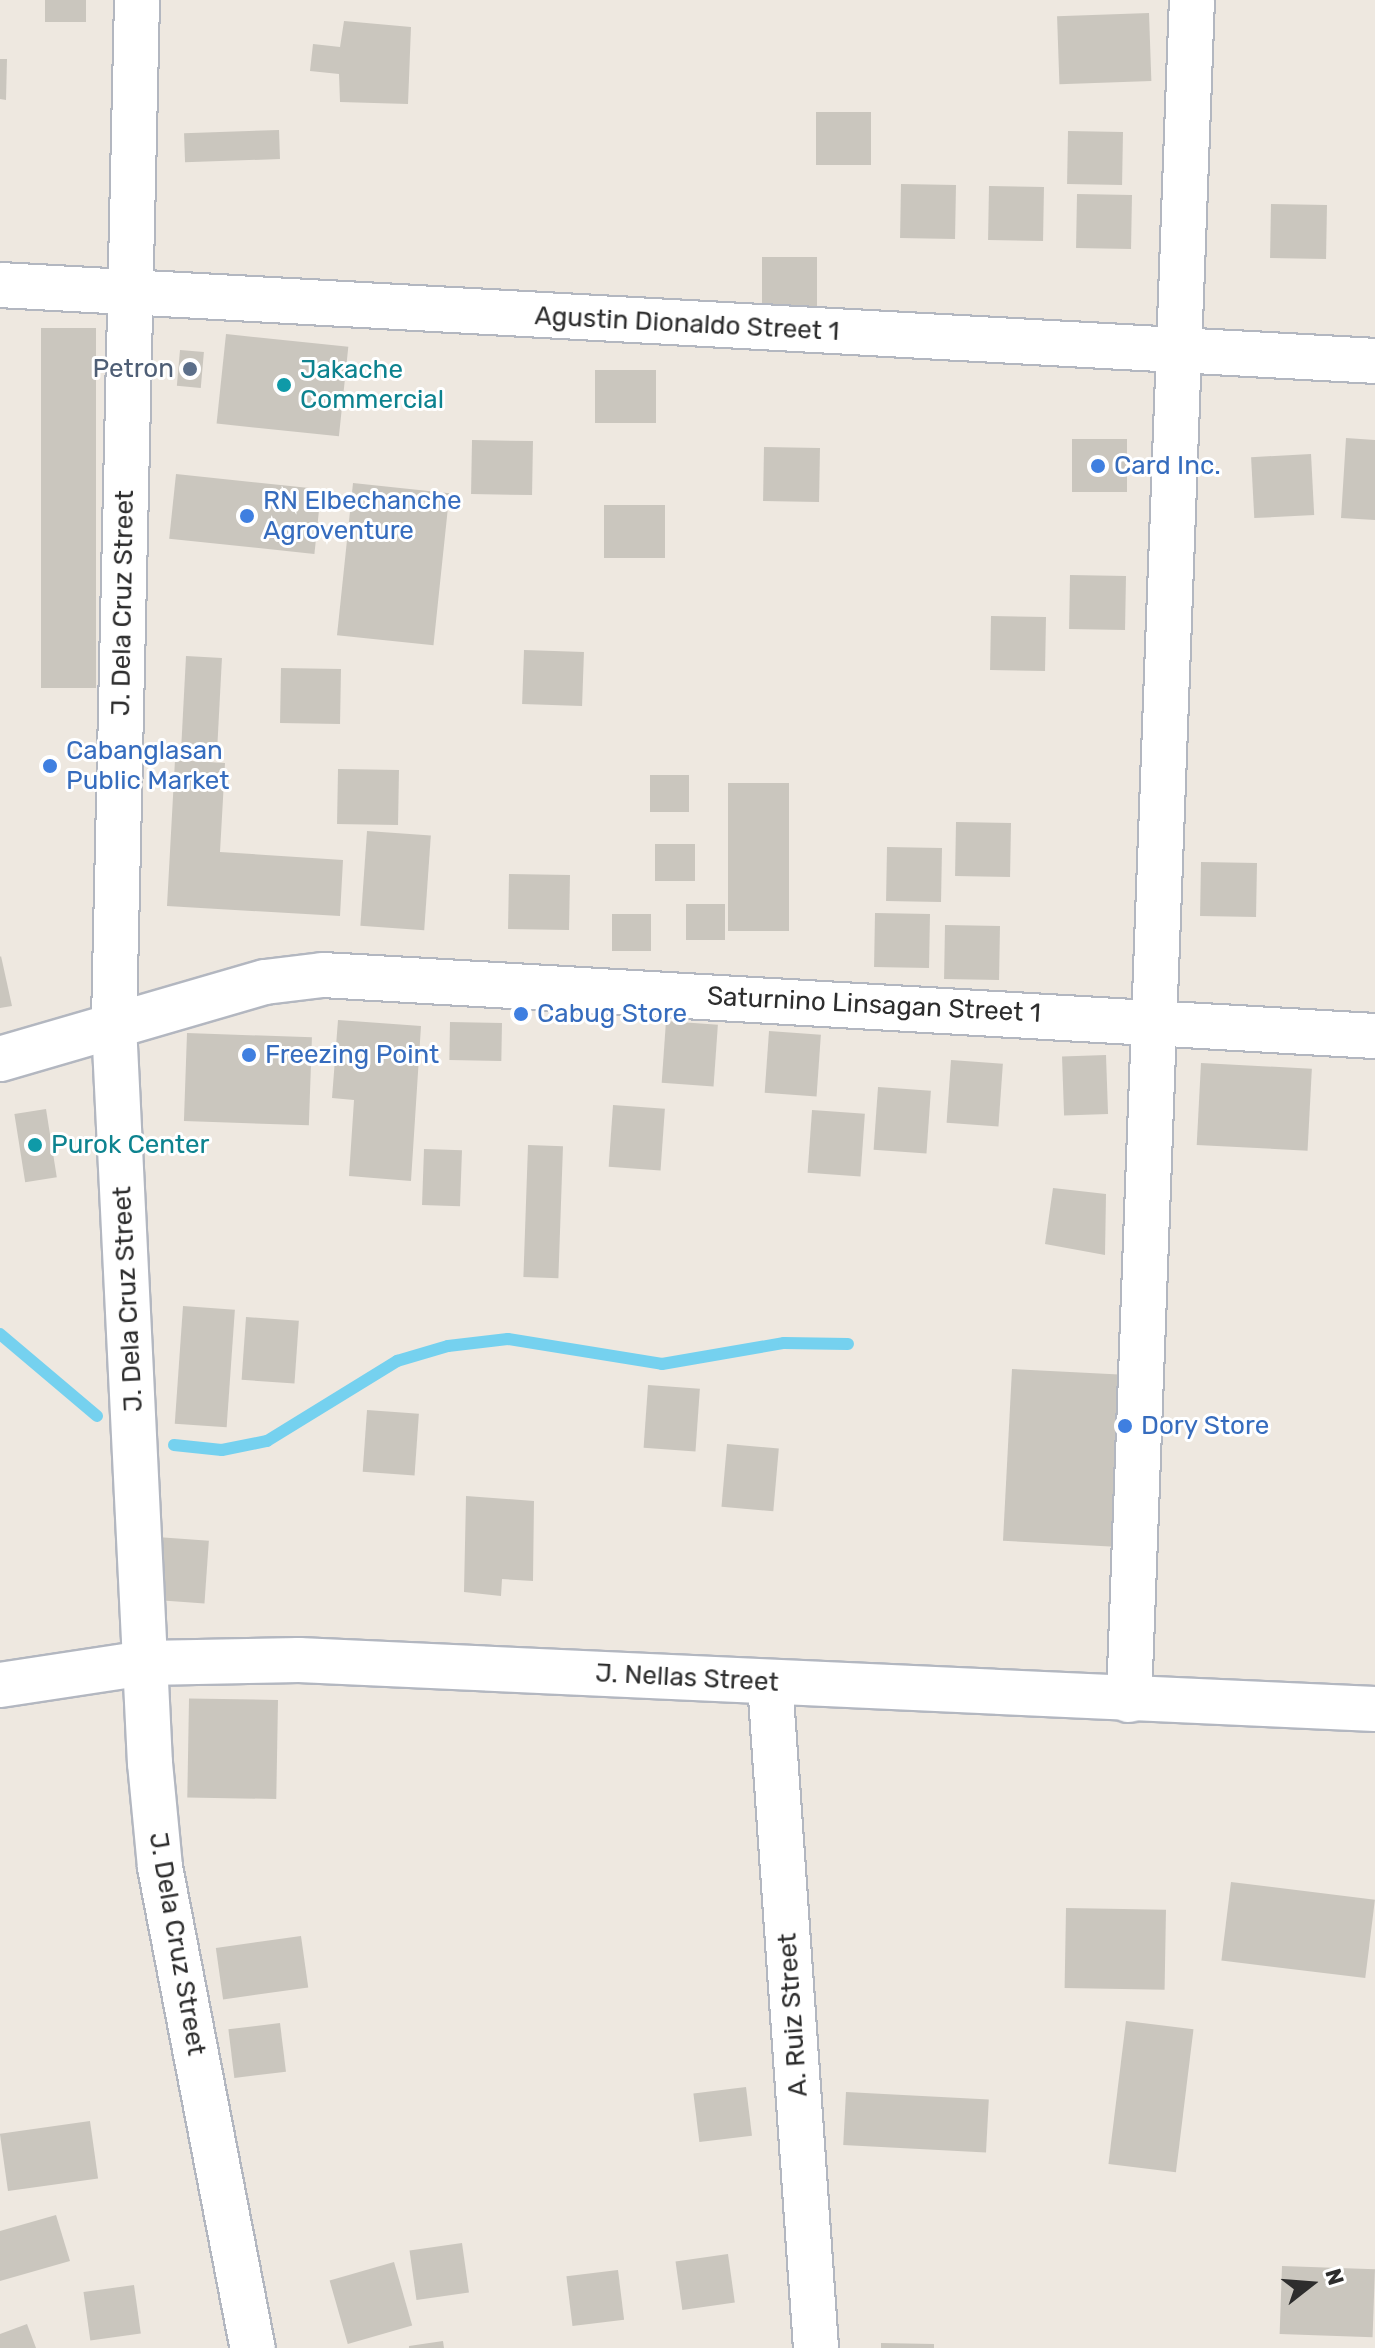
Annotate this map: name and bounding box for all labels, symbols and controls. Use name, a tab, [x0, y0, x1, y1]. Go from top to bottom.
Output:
street label: Agustin Dionaldo Street 1	[534, 300, 840, 348]
place label: Petron	[93, 353, 174, 385]
place label: Jakache Commercial	[300, 354, 444, 416]
marker: Petron	[181, 360, 199, 378]
marker: Jakache Commercial	[275, 376, 293, 394]
place label: Card Inc.	[1114, 450, 1221, 482]
marker: Card Inc.	[1089, 457, 1107, 475]
place label: RN Elbechanche Agroventure	[263, 485, 462, 546]
street label: J. Dela Cruz Street	[105, 490, 141, 716]
marker: RN Elbechanche Agroventure	[238, 507, 256, 525]
place label: Cabanglasan Public Market	[66, 735, 229, 796]
marker: Cabanglasan Public Market	[41, 757, 59, 775]
street label: Saturnino Linsagan Street 1	[706, 981, 1042, 1029]
place label: Cabug Store	[537, 998, 687, 1030]
marker: Cabug Store	[512, 1005, 530, 1023]
place label: Freezing Point	[265, 1039, 439, 1071]
marker: Freezing Point	[240, 1046, 258, 1064]
place label: Purok Center	[51, 1129, 210, 1161]
marker: Purok Center	[26, 1136, 44, 1154]
street label: J. Dela Cruz Street	[107, 1185, 149, 1413]
place label: Dory Store	[1141, 1410, 1270, 1442]
marker: Dory Store	[1116, 1417, 1134, 1435]
street label: J. Nellas Street	[595, 1658, 779, 1698]
street label: J. Dela Cruz Street	[142, 1830, 212, 2058]
street label: A. Ruiz Street	[772, 1932, 814, 2098]
north arrow	[1271, 2244, 1351, 2324]
text: N	[1319, 2265, 1350, 2288]

